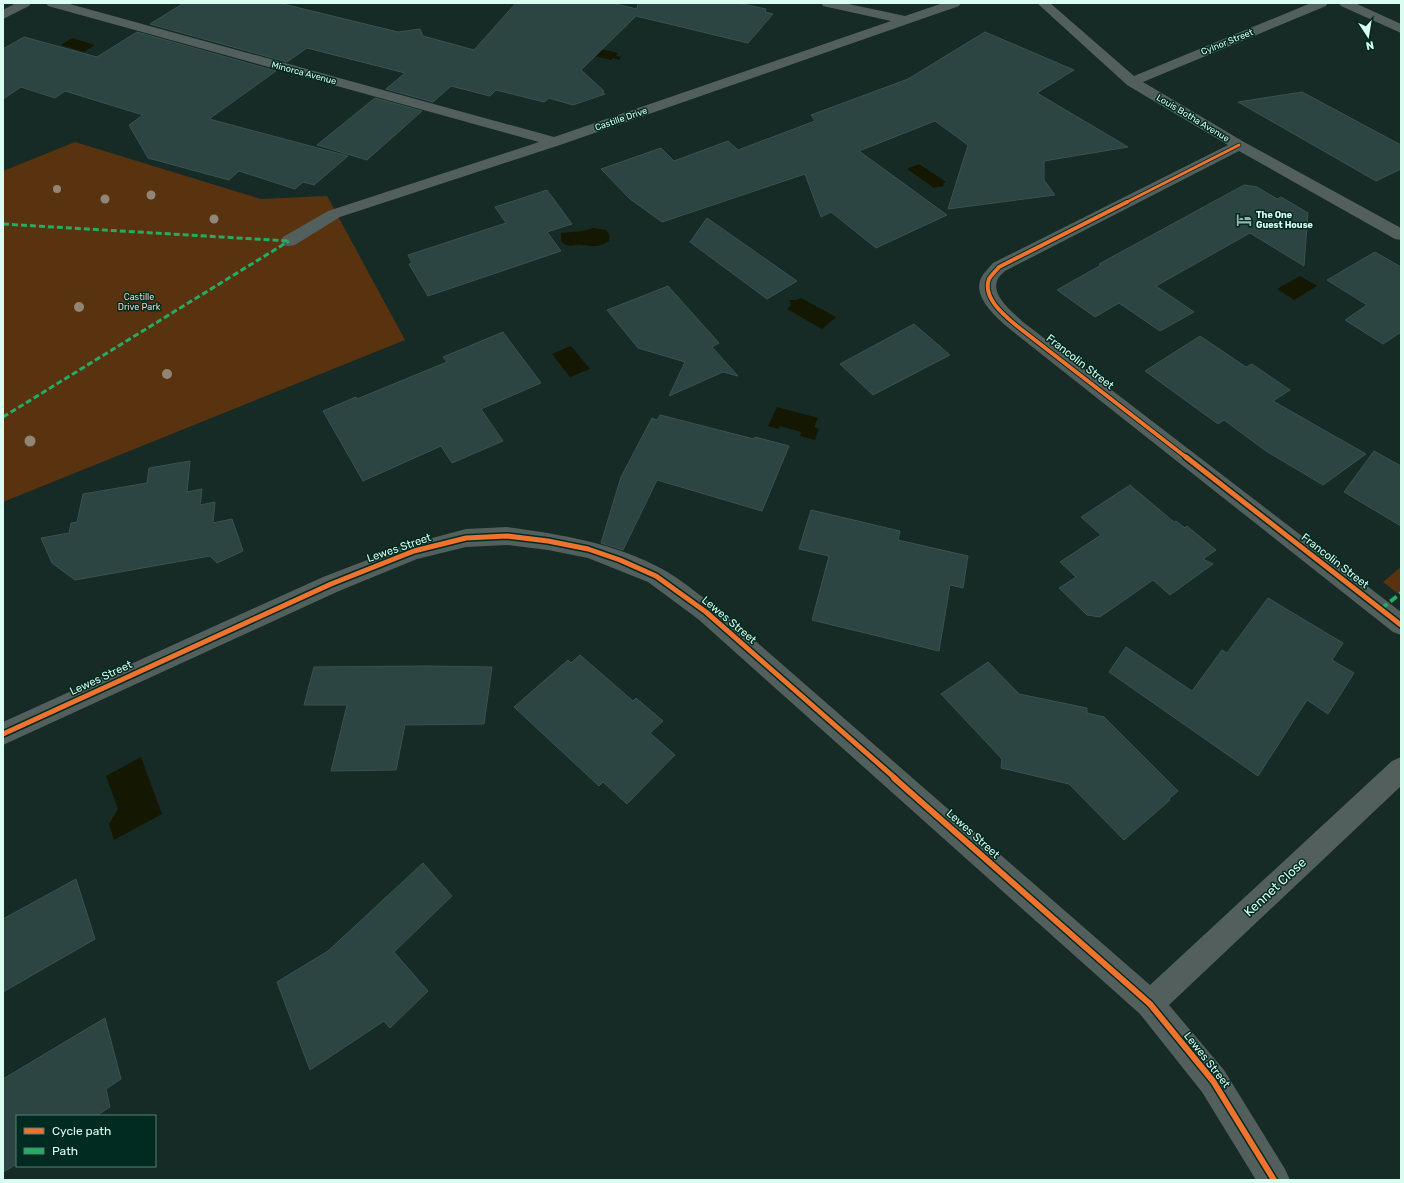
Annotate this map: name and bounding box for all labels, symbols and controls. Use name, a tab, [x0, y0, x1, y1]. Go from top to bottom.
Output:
north arrow	[1348, 16, 1388, 56]
street label: Cylnor Street	[1200, 27, 1255, 57]
text: N	[1365, 38, 1375, 52]
street label: Minorca Avenue	[270, 60, 338, 86]
street label: Louis Botha Avenue	[1155, 92, 1231, 144]
street label: Castille Drive	[594, 105, 648, 133]
place label: The One Guest House	[1256, 210, 1314, 230]
hotel icon: The One Guest House	[1235, 211, 1253, 229]
park label: Castille Drive Park	[118, 292, 161, 312]
street label: Francolin Street	[1044, 332, 1117, 393]
street label: Lewes Street	[365, 531, 433, 565]
street label: Francolin Street	[1299, 531, 1372, 592]
street label: Lewes Street	[699, 593, 759, 647]
street label: Lewes Street	[68, 658, 135, 698]
street label: Lewes Street	[944, 807, 1003, 862]
street label: Kennet Close	[1241, 855, 1309, 919]
street label: Lewes Street	[1181, 1030, 1233, 1091]
legend	[16, 1115, 156, 1167]
text: Cycle path	[52, 1124, 111, 1138]
text: Path	[52, 1144, 78, 1158]

